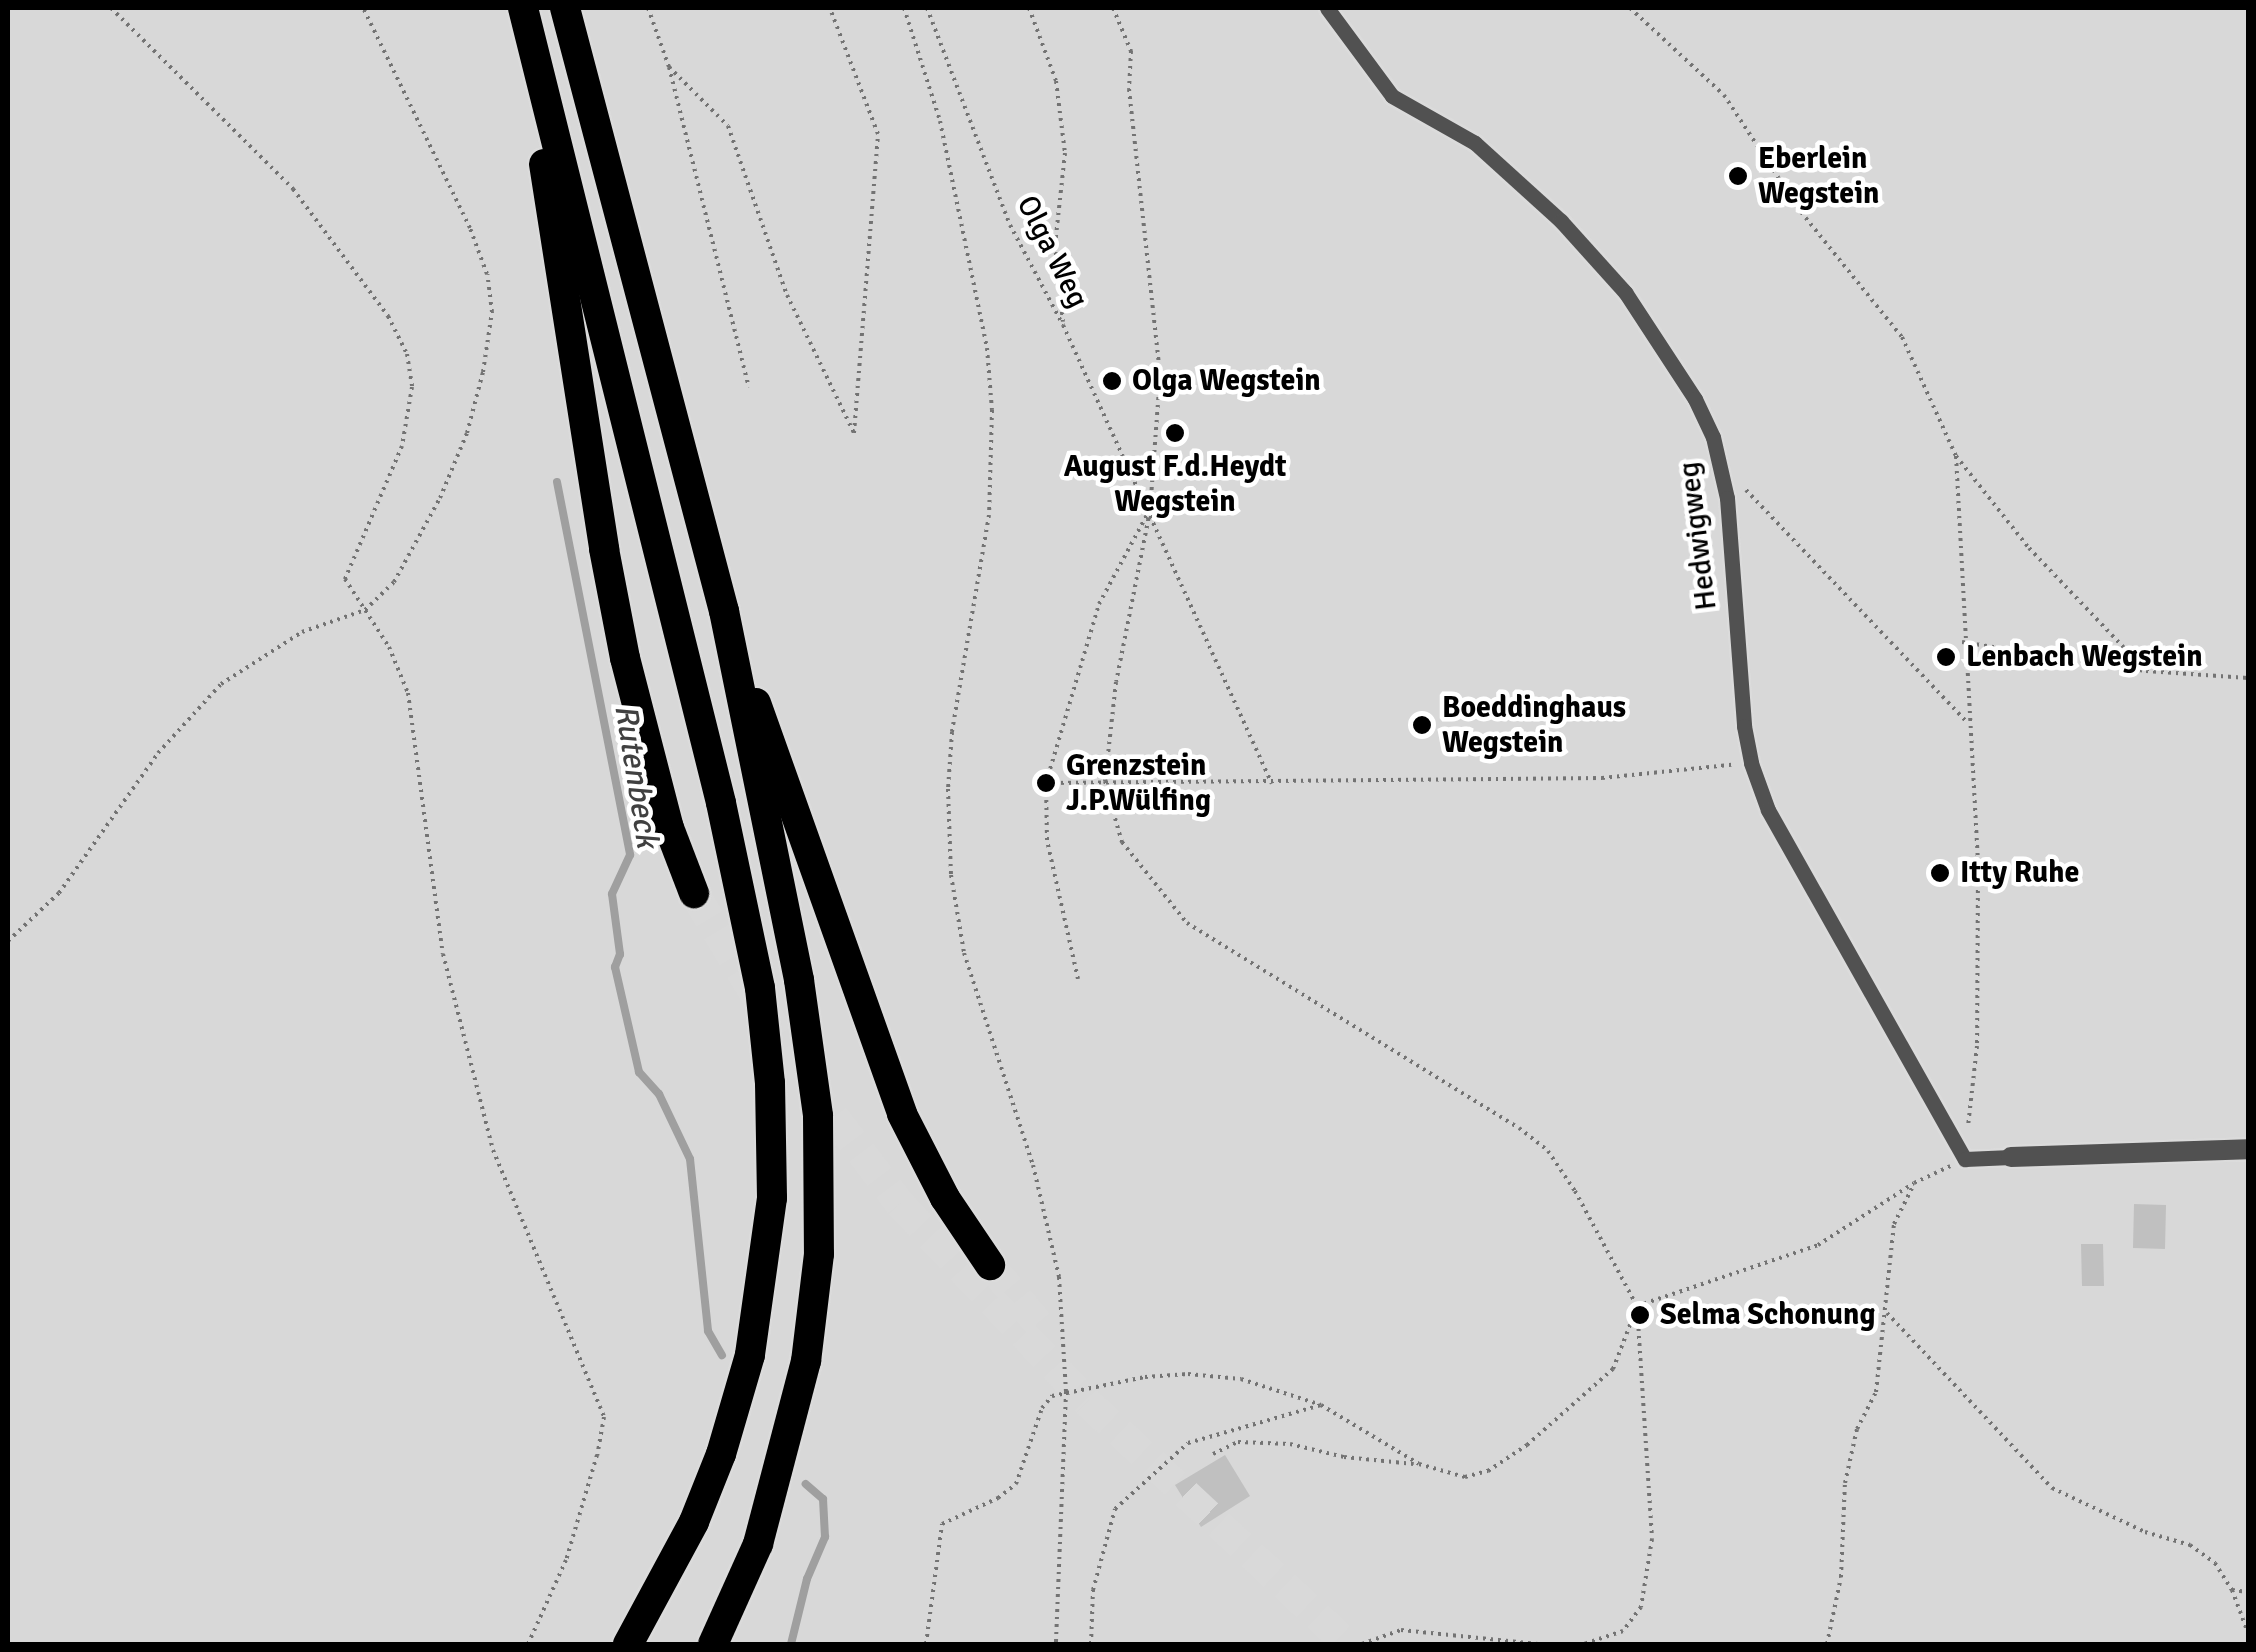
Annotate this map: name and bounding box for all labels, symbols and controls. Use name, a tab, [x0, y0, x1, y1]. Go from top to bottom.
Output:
place label: Eberlein Wegstein	[1758, 141, 1879, 212]
marker: Eberlein Wegstein	[1727, 165, 1749, 187]
street label: Olga Weg	[1008, 190, 1096, 314]
place label: Olga Wegstein	[1132, 363, 1321, 399]
marker: Olga Wegstein	[1101, 370, 1123, 392]
marker: August F.d.Heydt Wegstein	[1164, 422, 1186, 444]
place label: August F.d.Heydt Wegstein	[1064, 449, 1286, 520]
street label: Hedwigweg	[1671, 460, 1725, 612]
place label: Lenbach Wegstein	[1966, 639, 2203, 675]
marker: Lenbach Wegstein	[1935, 646, 1957, 668]
place label: Boeddinghaus Wegstein	[1442, 690, 1626, 760]
water label: Rutenbeck	[606, 702, 666, 850]
marker: Boeddinghaus Wegstein	[1411, 714, 1433, 736]
place label: Grenzstein J.P.Wülfing	[1066, 748, 1211, 818]
marker: Grenzstein J.P.Wülfing	[1035, 772, 1057, 794]
place label: Itty Ruhe	[1960, 855, 2079, 891]
marker: Itty Ruhe	[1929, 862, 1951, 884]
place label: Selma Schonung	[1660, 1297, 1876, 1333]
marker: Selma Schonung	[1629, 1304, 1651, 1326]

